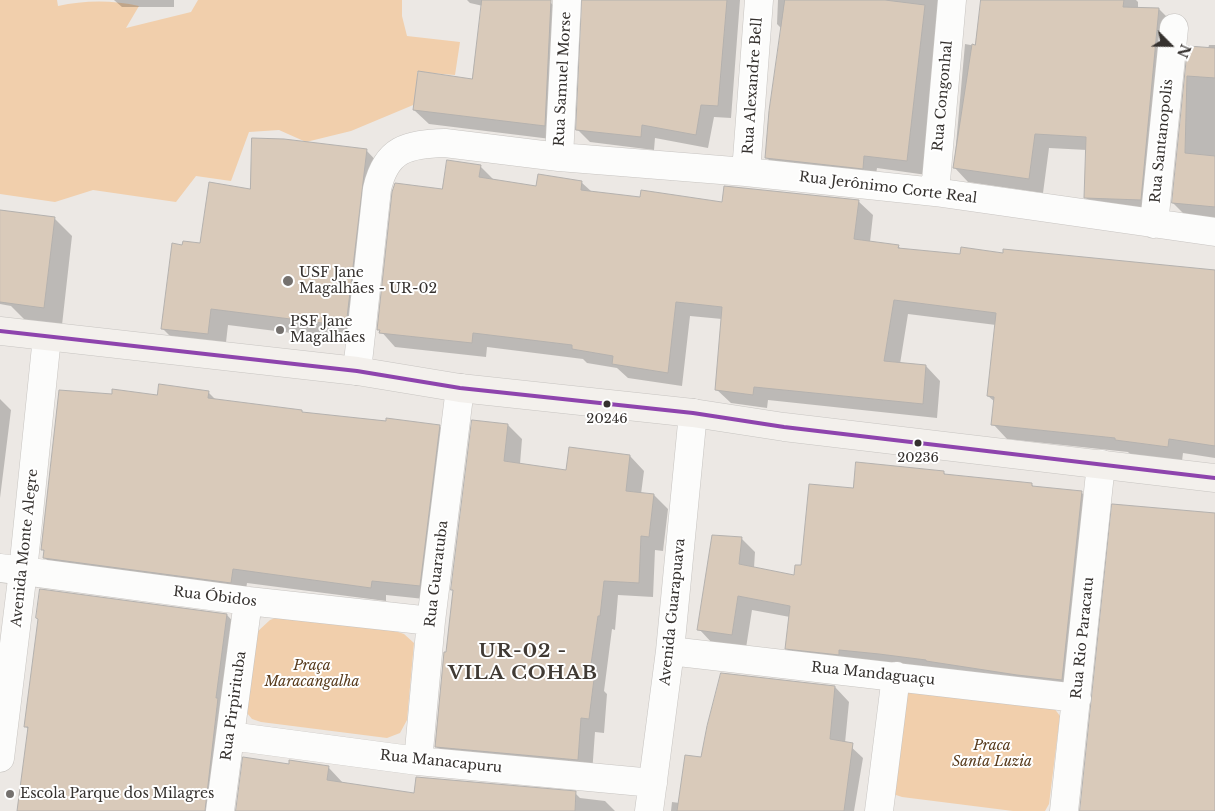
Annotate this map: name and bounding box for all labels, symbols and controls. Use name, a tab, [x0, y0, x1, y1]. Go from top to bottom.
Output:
street label: Rua Samuel Morse	[551, 11, 575, 147]
street label: Rua Alexandre Bell	[740, 17, 766, 155]
north arrow	[1145, 20, 1195, 70]
street label: Rua Congonhal	[930, 40, 956, 152]
text: N	[1173, 41, 1195, 60]
street label: Rua Santanopolis	[1147, 78, 1177, 204]
street label: Rua Jerônimo Corte Real	[798, 169, 978, 207]
place label: USF Jane Magalhães - UR-02	[299, 265, 437, 298]
marker: USF Jane Magalhães - UR-02	[281, 274, 295, 288]
place label: PSF Jane Magalhães	[290, 314, 365, 347]
marker: PSF Jane Magalhães	[274, 324, 286, 336]
marker: 20246	[602, 399, 612, 409]
place label: 20246	[586, 411, 628, 427]
marker: 20236	[913, 438, 923, 448]
place label: 20236	[897, 450, 939, 466]
street label: Avenida Monte Alegre	[8, 468, 42, 628]
street label: Rua Guaratuba	[422, 520, 452, 628]
street label: Avenida Guarapuava	[657, 537, 689, 687]
street label: Rua Rio Paracatu	[1068, 576, 1098, 700]
street label: Rua Óbidos	[172, 584, 258, 610]
district label: UR-02 - VILA COHAB	[447, 641, 599, 685]
street label: Rua Pirpirituba	[218, 650, 250, 762]
park label: Praça Maracangalha	[265, 658, 359, 690]
street label: Rua Mandaguaçu	[810, 659, 936, 689]
park label: Praca Santa Luzia	[952, 738, 1032, 770]
street label: Rua Manacapuru	[379, 747, 503, 777]
place label: Escola Parque dos Milagres	[20, 786, 214, 802]
marker: Escola Parque dos Milagres	[4, 788, 16, 800]

